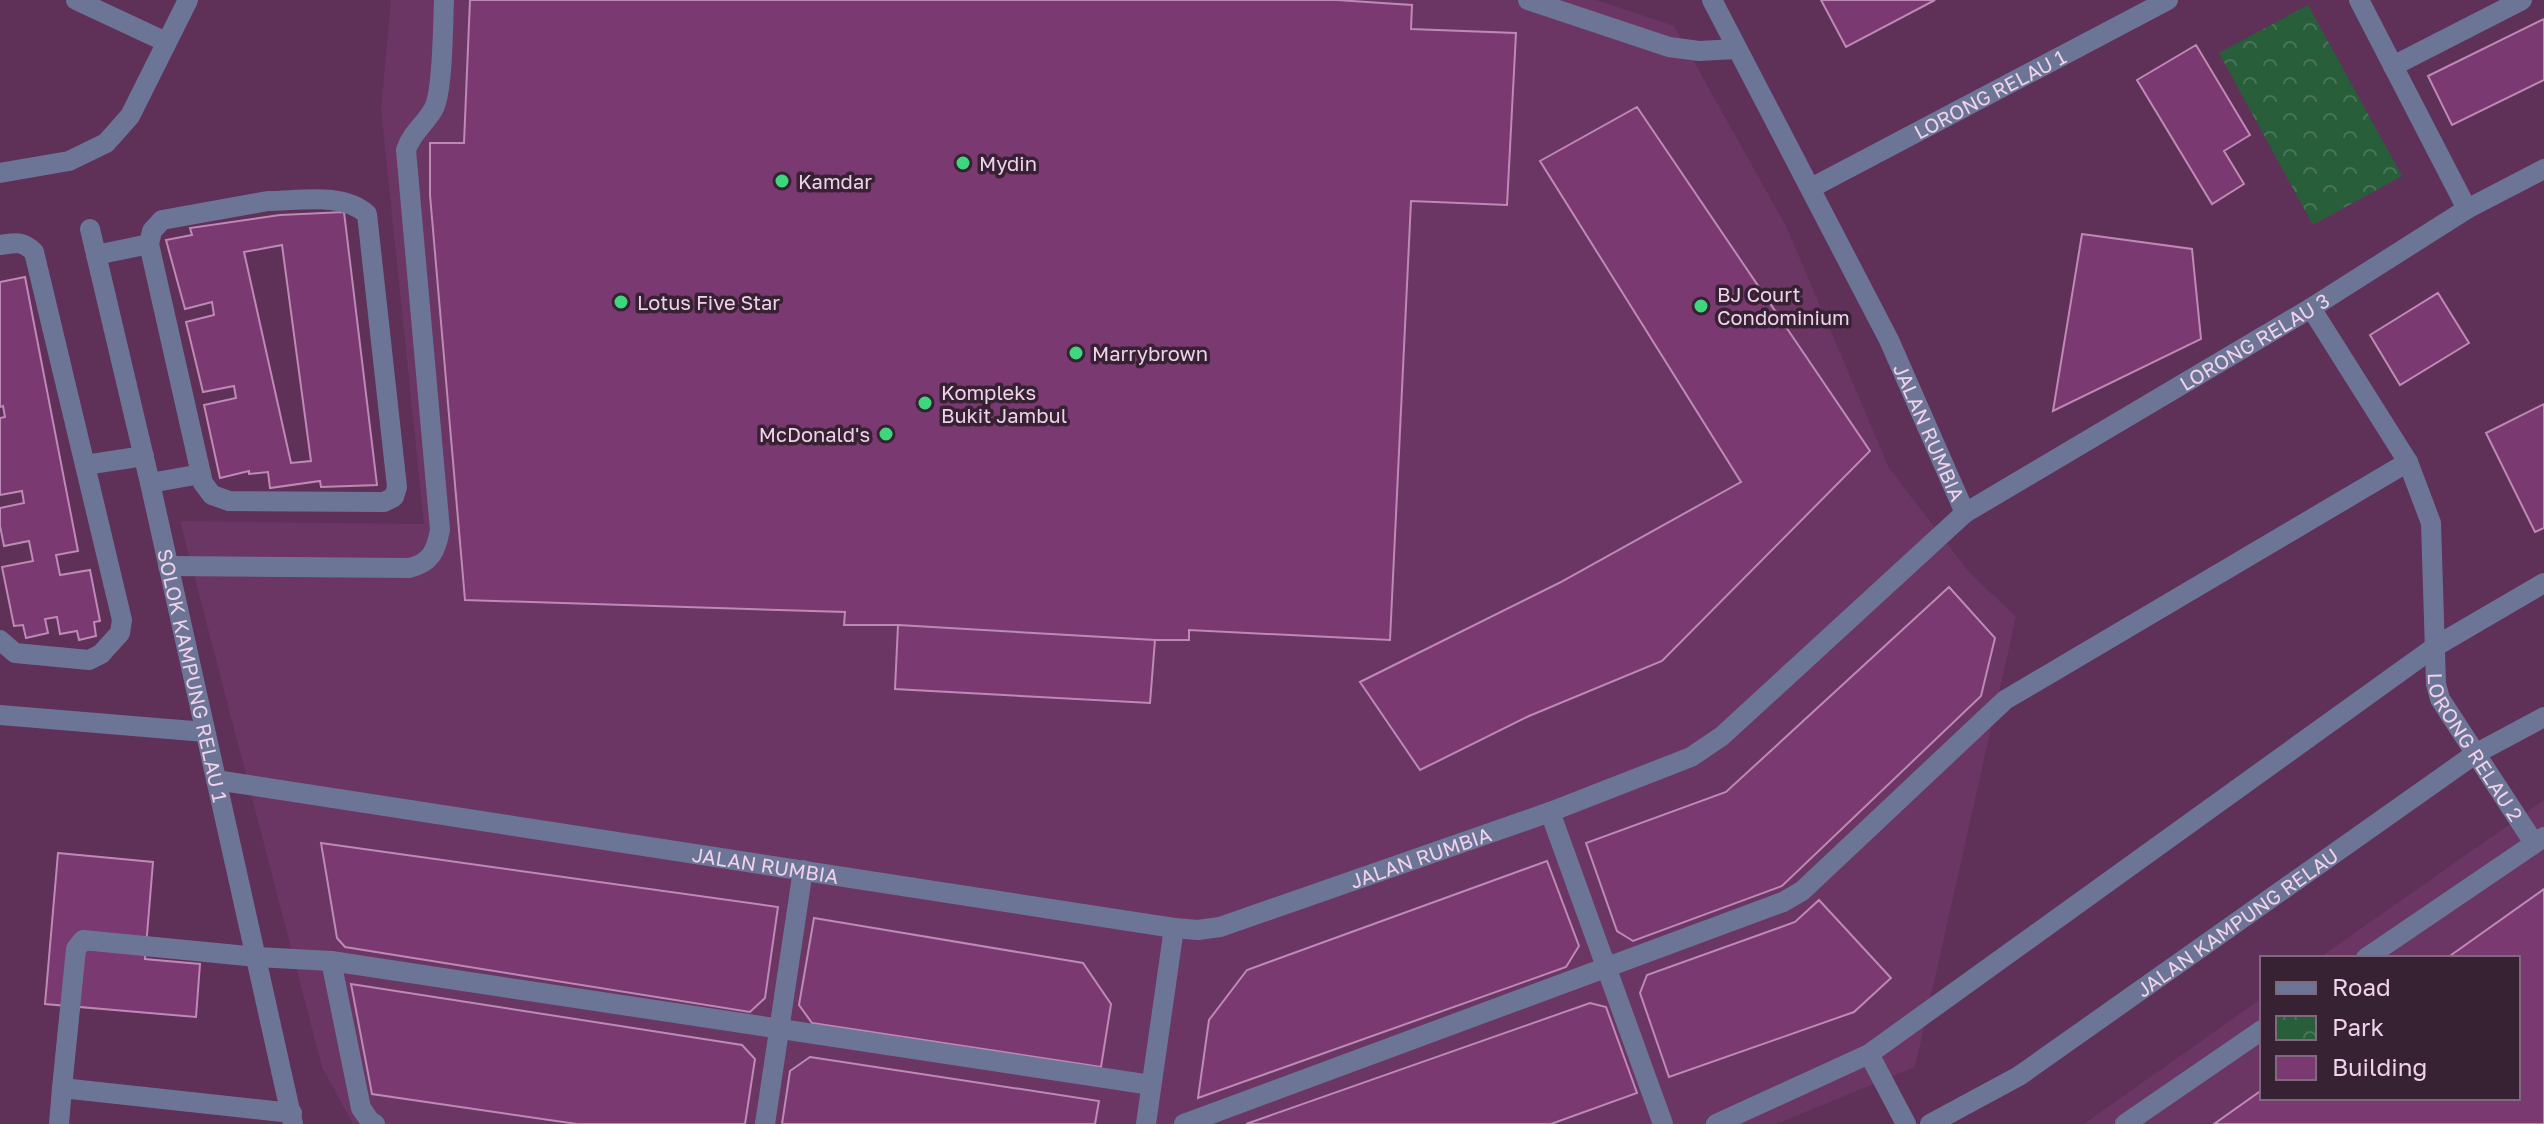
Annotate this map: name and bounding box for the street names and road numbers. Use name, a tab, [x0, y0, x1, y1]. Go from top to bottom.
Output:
street label: LORONG RELAU 1	[1910, 44, 2070, 144]
street label: LORONG RELAU 3	[2175, 288, 2334, 395]
street label: JALAN RUMBIA	[1889, 360, 1970, 505]
street label: SOLOK KAMPUNG RELAU 1	[153, 546, 233, 804]
street label: LORONG RELAU 2	[2424, 672, 2528, 825]
street label: JALAN RUMBIA	[1347, 821, 1494, 893]
street label: JALAN RUMBIA	[691, 842, 840, 888]
street label: JALAN KAMPUNG RELAU	[2131, 843, 2343, 1002]

